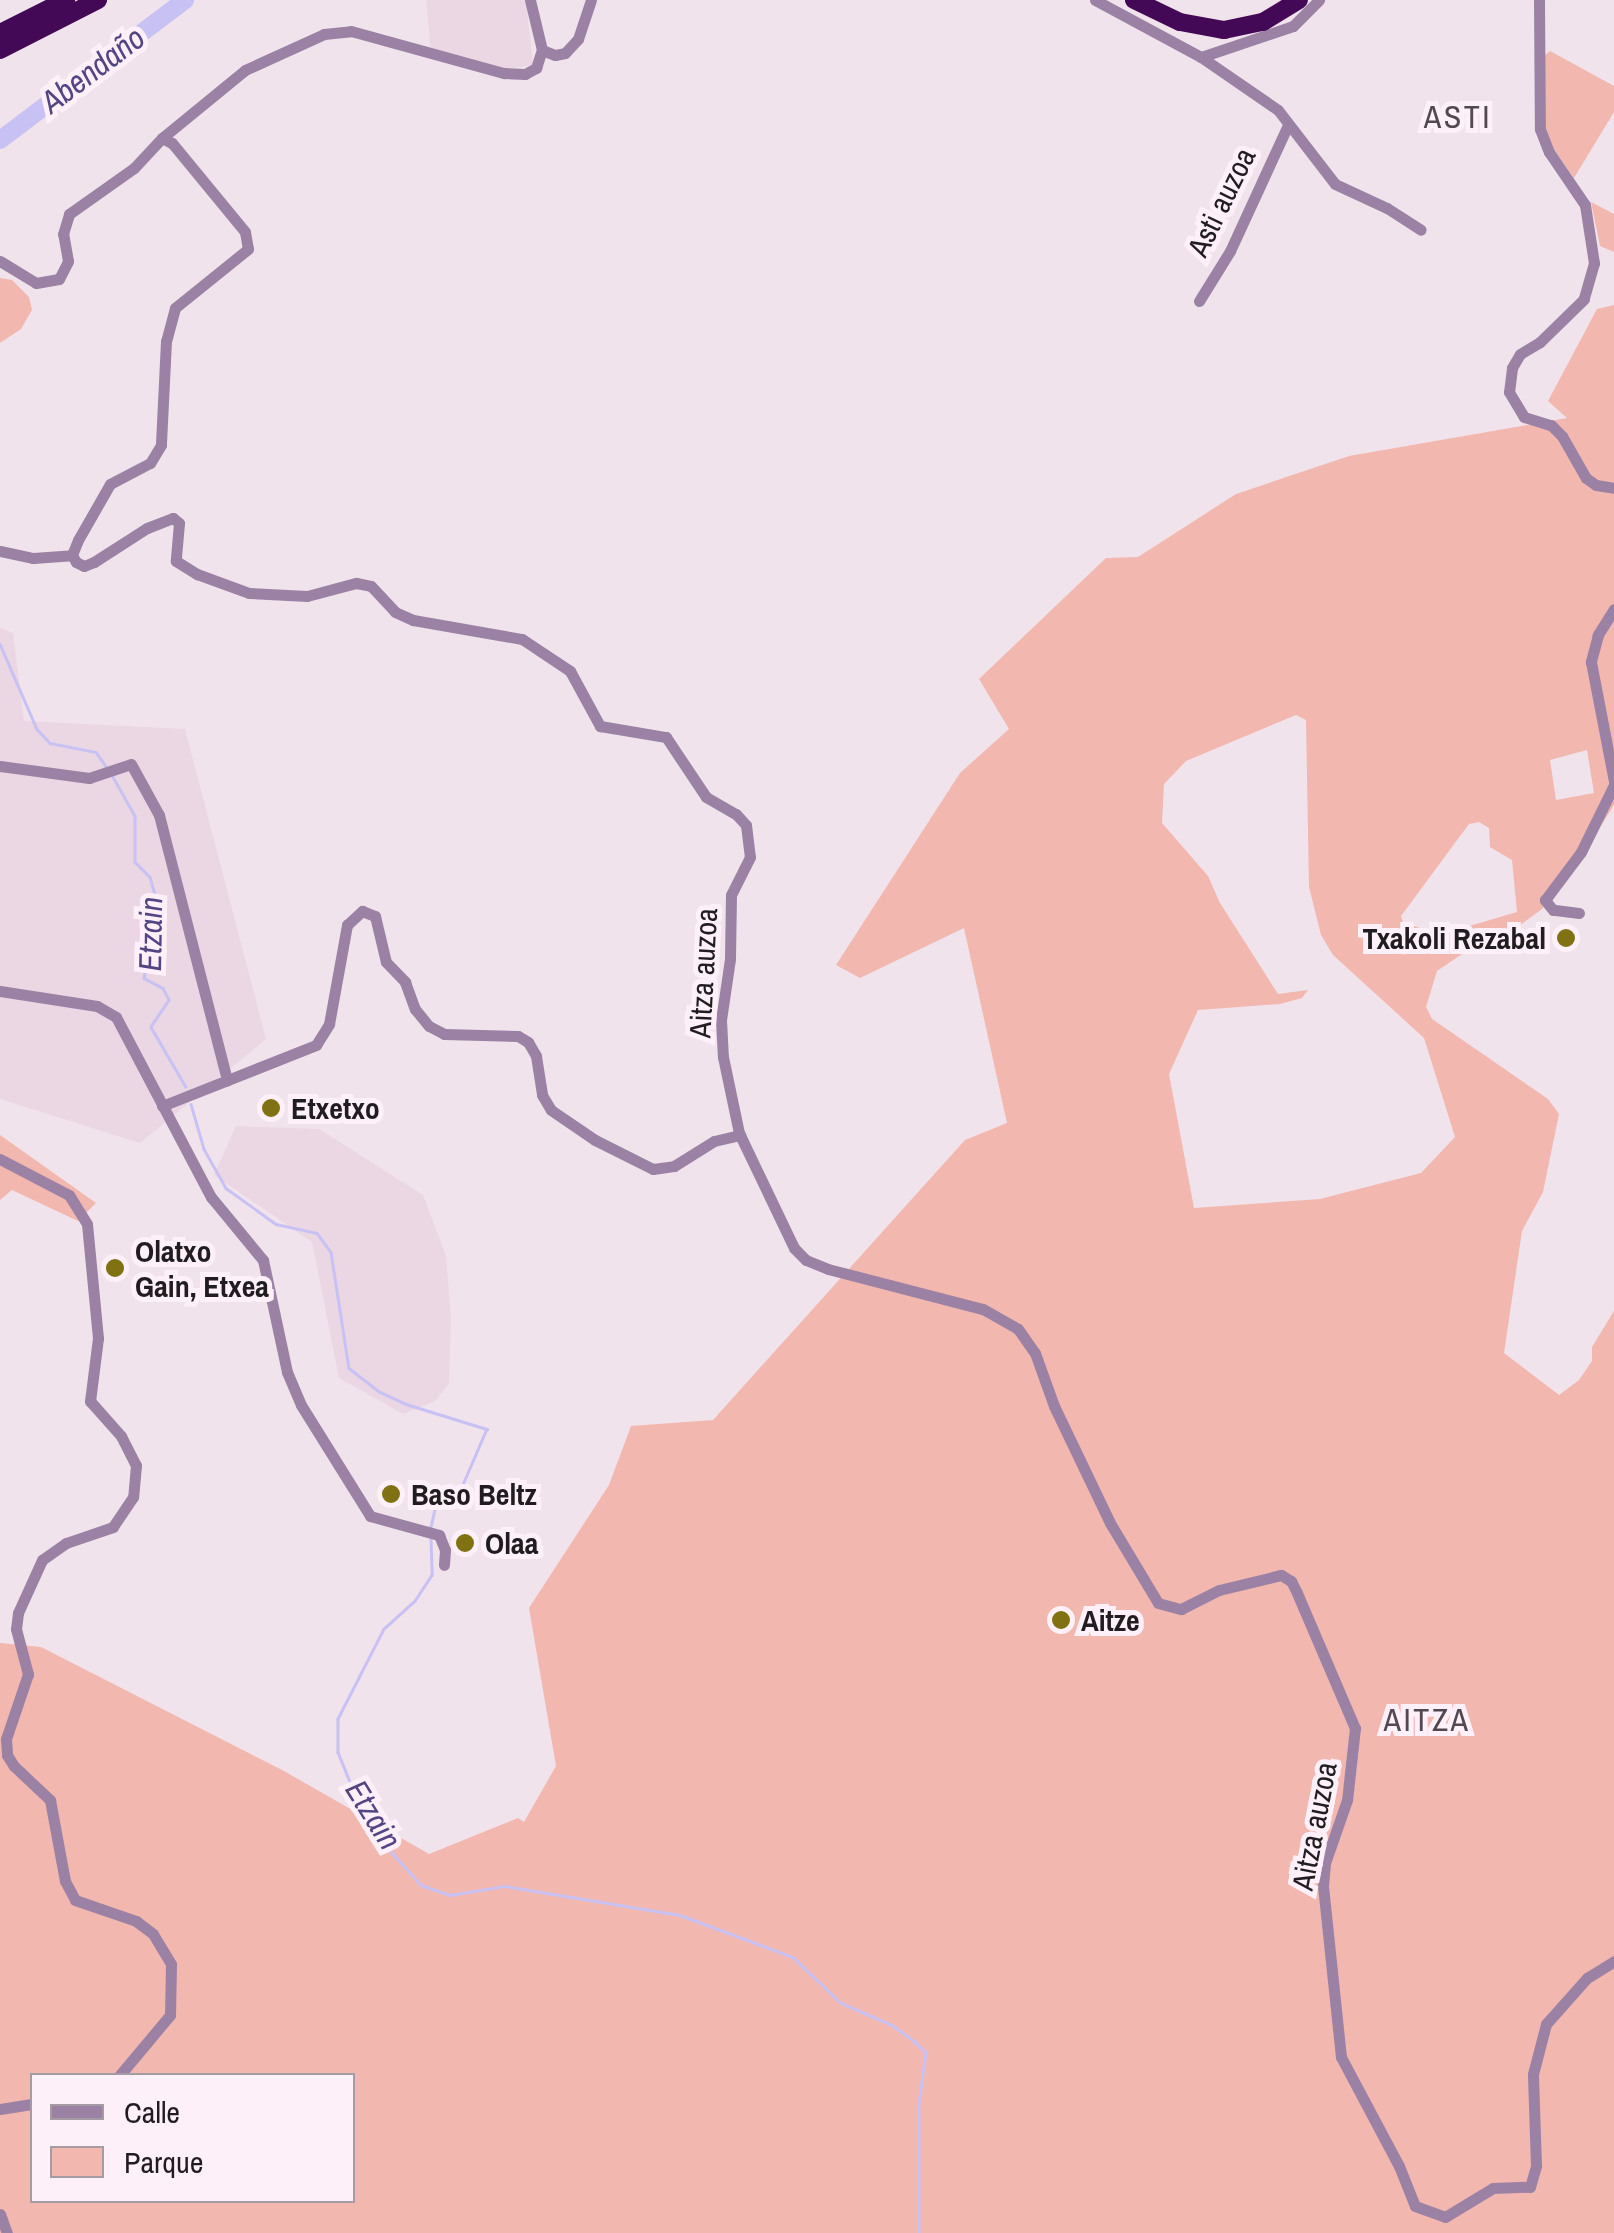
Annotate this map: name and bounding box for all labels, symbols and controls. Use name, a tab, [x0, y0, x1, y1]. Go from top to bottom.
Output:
water label: Abendaño	[34, 19, 152, 121]
district label: ASTI	[1424, 98, 1492, 136]
street label: Asti auzoa	[1179, 142, 1263, 262]
water label: Etzain	[131, 896, 171, 972]
street label: Aitza auzoa	[682, 907, 724, 1039]
place label: Txakoli Rezabal	[1363, 920, 1546, 956]
marker: Txakoli Rezabal	[1555, 927, 1577, 949]
place label: Etxetxo	[291, 1090, 380, 1126]
marker: Etxetxo	[260, 1097, 282, 1119]
place label: Olatxo Gain, Etxea	[135, 1233, 269, 1304]
marker: Olatxo Gain, Etxea	[104, 1257, 126, 1279]
place label: Baso Beltz	[411, 1476, 537, 1512]
marker: Baso Beltz	[380, 1483, 402, 1505]
place label: Olaa	[485, 1525, 538, 1561]
marker: Olaa	[454, 1532, 476, 1554]
place label: Aitze	[1081, 1602, 1140, 1638]
marker: Aitze	[1050, 1609, 1072, 1631]
district label: AITZA	[1384, 1701, 1470, 1739]
street label: Aitza auzoa	[1284, 1759, 1344, 1893]
water label: Etzain	[337, 1773, 409, 1857]
legend	[30, 2073, 355, 2203]
text: Calle	[124, 2092, 180, 2132]
text: Parque	[124, 2142, 203, 2182]

